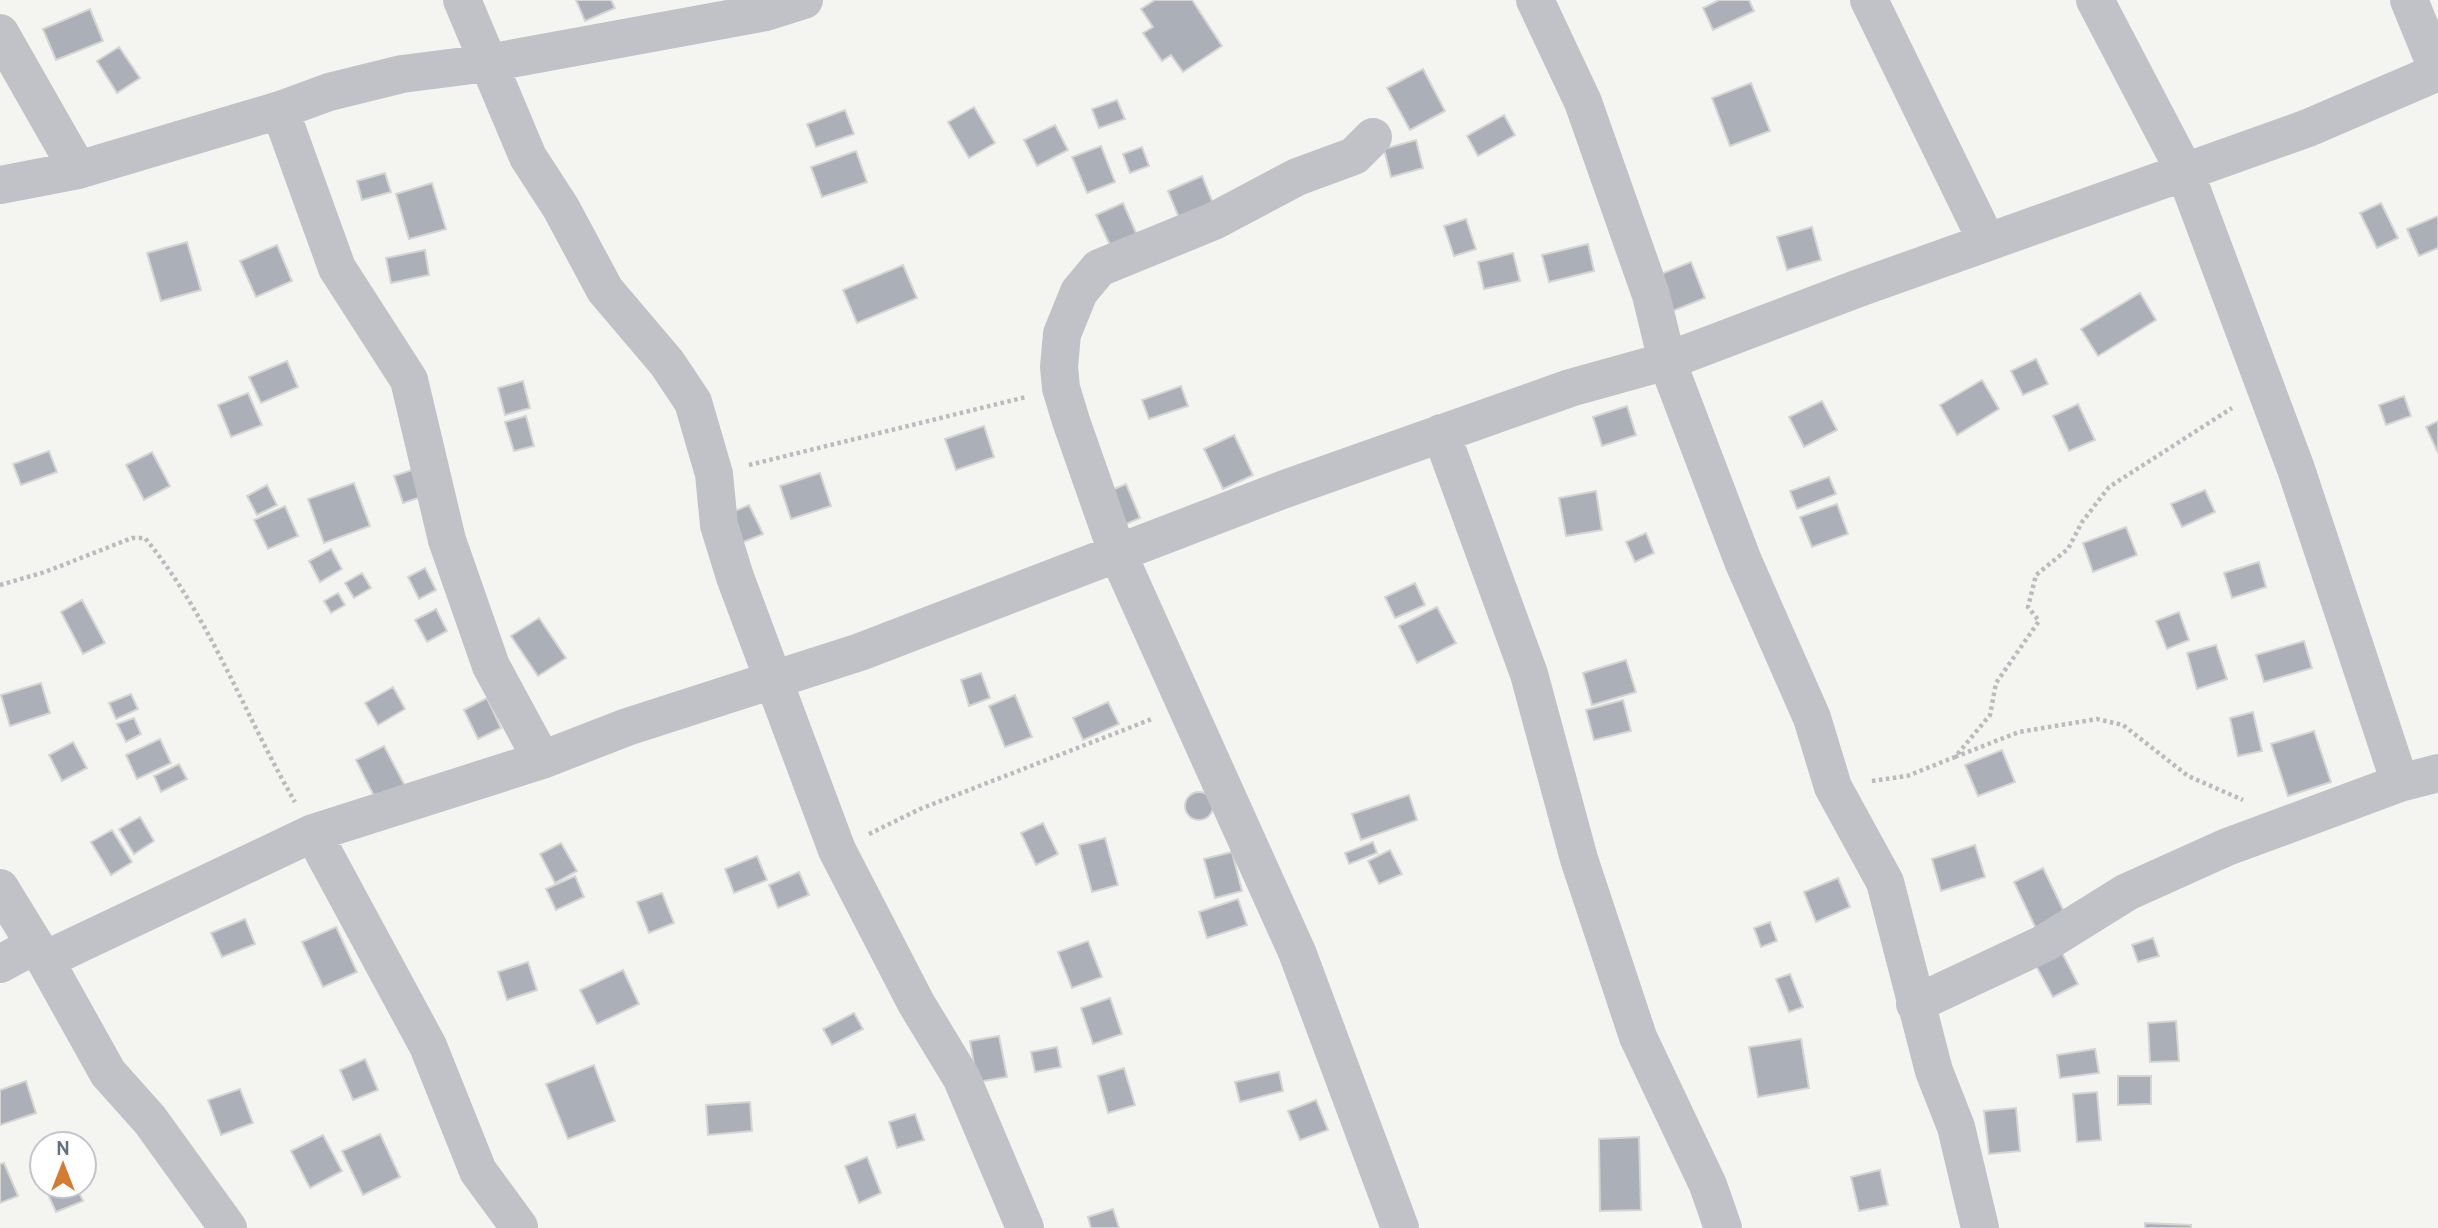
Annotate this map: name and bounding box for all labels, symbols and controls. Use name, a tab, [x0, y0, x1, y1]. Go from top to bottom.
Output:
north arrow	[28, 1130, 98, 1200]
text: N	[56, 1137, 70, 1160]

